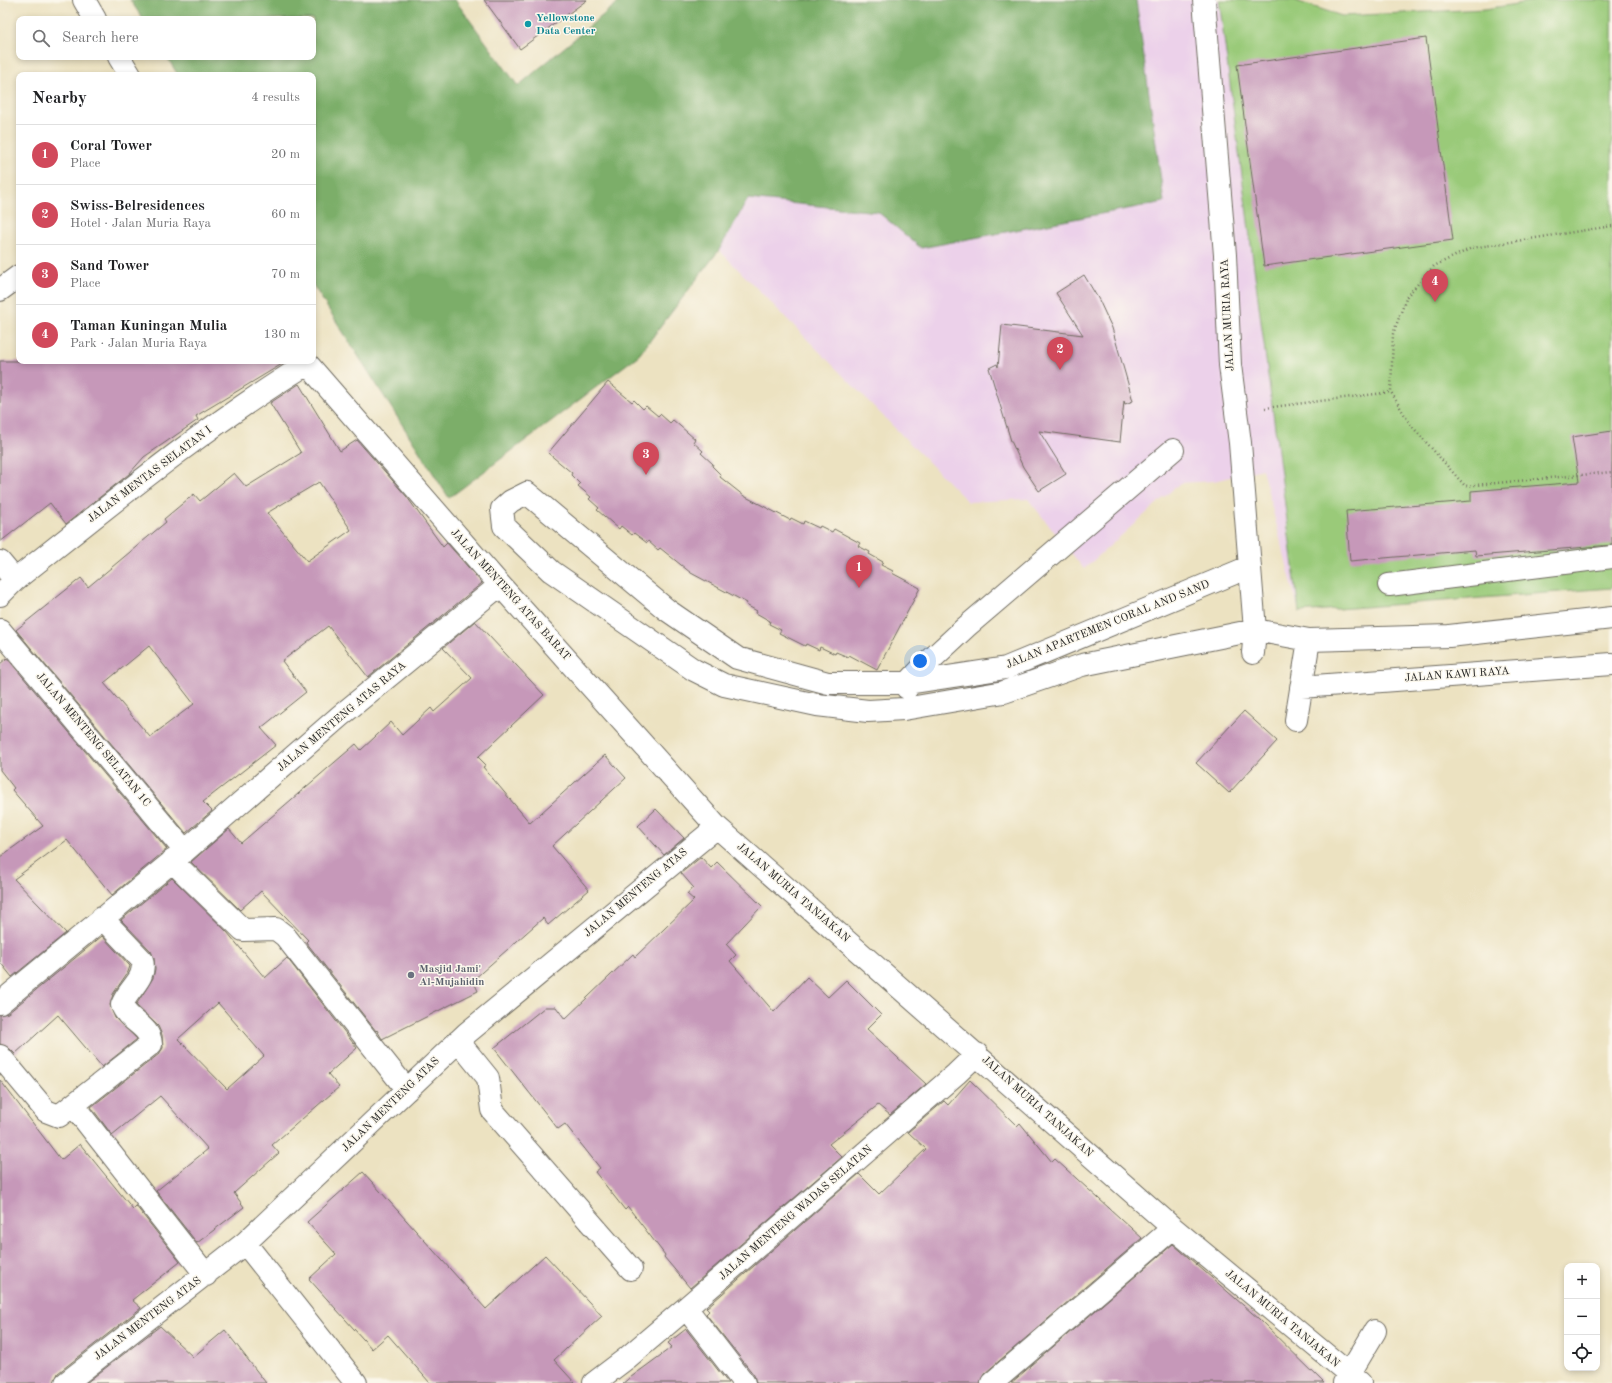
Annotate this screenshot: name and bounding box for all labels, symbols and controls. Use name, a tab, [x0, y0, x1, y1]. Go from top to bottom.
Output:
place label: Yellowstone Data Center	[536, 13, 596, 37]
search box	[16, 16, 316, 60]
marker: Yellowstone Data Center	[523, 19, 533, 29]
icon: search	[30, 27, 52, 49]
text: Search here	[62, 31, 139, 46]
text: Nearby	[32, 90, 87, 107]
text: 4 results	[251, 91, 300, 104]
text: Coral Tower	[70, 139, 152, 154]
text: 1	[41, 148, 49, 161]
text: 20 m	[271, 148, 300, 161]
text: Place	[70, 157, 100, 170]
text: Swiss-Belresidences	[70, 199, 205, 214]
text: 2	[41, 208, 49, 221]
text: 60 m	[271, 208, 300, 221]
text: Hotel · Jalan Muria Raya	[70, 217, 211, 230]
street label: JALAN MURIA RAYA	[1220, 258, 1236, 372]
text: Sand Tower	[70, 259, 149, 274]
text: 3	[41, 268, 49, 281]
text: 70 m	[271, 268, 300, 281]
pin: 4	[1422, 269, 1448, 302]
text: Place	[70, 277, 100, 290]
text: Taman Kuningan Mulia	[70, 319, 227, 334]
text: 4	[41, 328, 49, 341]
text: 130 m	[263, 328, 300, 341]
text: Park · Jalan Muria Raya	[70, 337, 207, 350]
pin: 2	[1047, 337, 1073, 370]
street label: JALAN MENTAS SELATAN I	[86, 425, 214, 525]
pin: 3	[633, 442, 659, 475]
street label: JALAN MENTENG ATAS BARAT	[448, 527, 572, 663]
pin: 1	[846, 555, 872, 588]
street label: JALAN APARTEMEN CORAL AND SAND	[1005, 579, 1212, 671]
your location	[910, 651, 930, 671]
street label: JALAN MENTENG ATAS RAYA	[276, 660, 409, 774]
street label: JALAN KAWI RAYA	[1404, 666, 1510, 684]
street label: JALAN MENTENG SELATAN 1C	[34, 671, 152, 809]
street label: JALAN MURIA TANJAKAN	[735, 841, 852, 945]
street label: JALAN MENTENG ATAS	[582, 847, 690, 939]
place label: Masjid Jami' Al-Mujahidin	[419, 964, 484, 988]
marker: Masjid Jami' Al-Mujahidin	[406, 970, 416, 980]
street label: JALAN MURIA TANJAKAN	[979, 1054, 1095, 1160]
street label: JALAN MENTENG ATAS	[340, 1055, 442, 1154]
street label: JALAN MENTENG WADAS SELATAN	[717, 1143, 875, 1282]
map controls	[1564, 1263, 1600, 1371]
button: +	[1564, 1263, 1600, 1299]
street label: JALAN MURIA TANJAKAN	[1223, 1268, 1342, 1370]
street label: JALAN MENTENG ATAS	[92, 1275, 204, 1363]
button: −	[1564, 1299, 1600, 1335]
button: locate	[1564, 1335, 1600, 1371]

